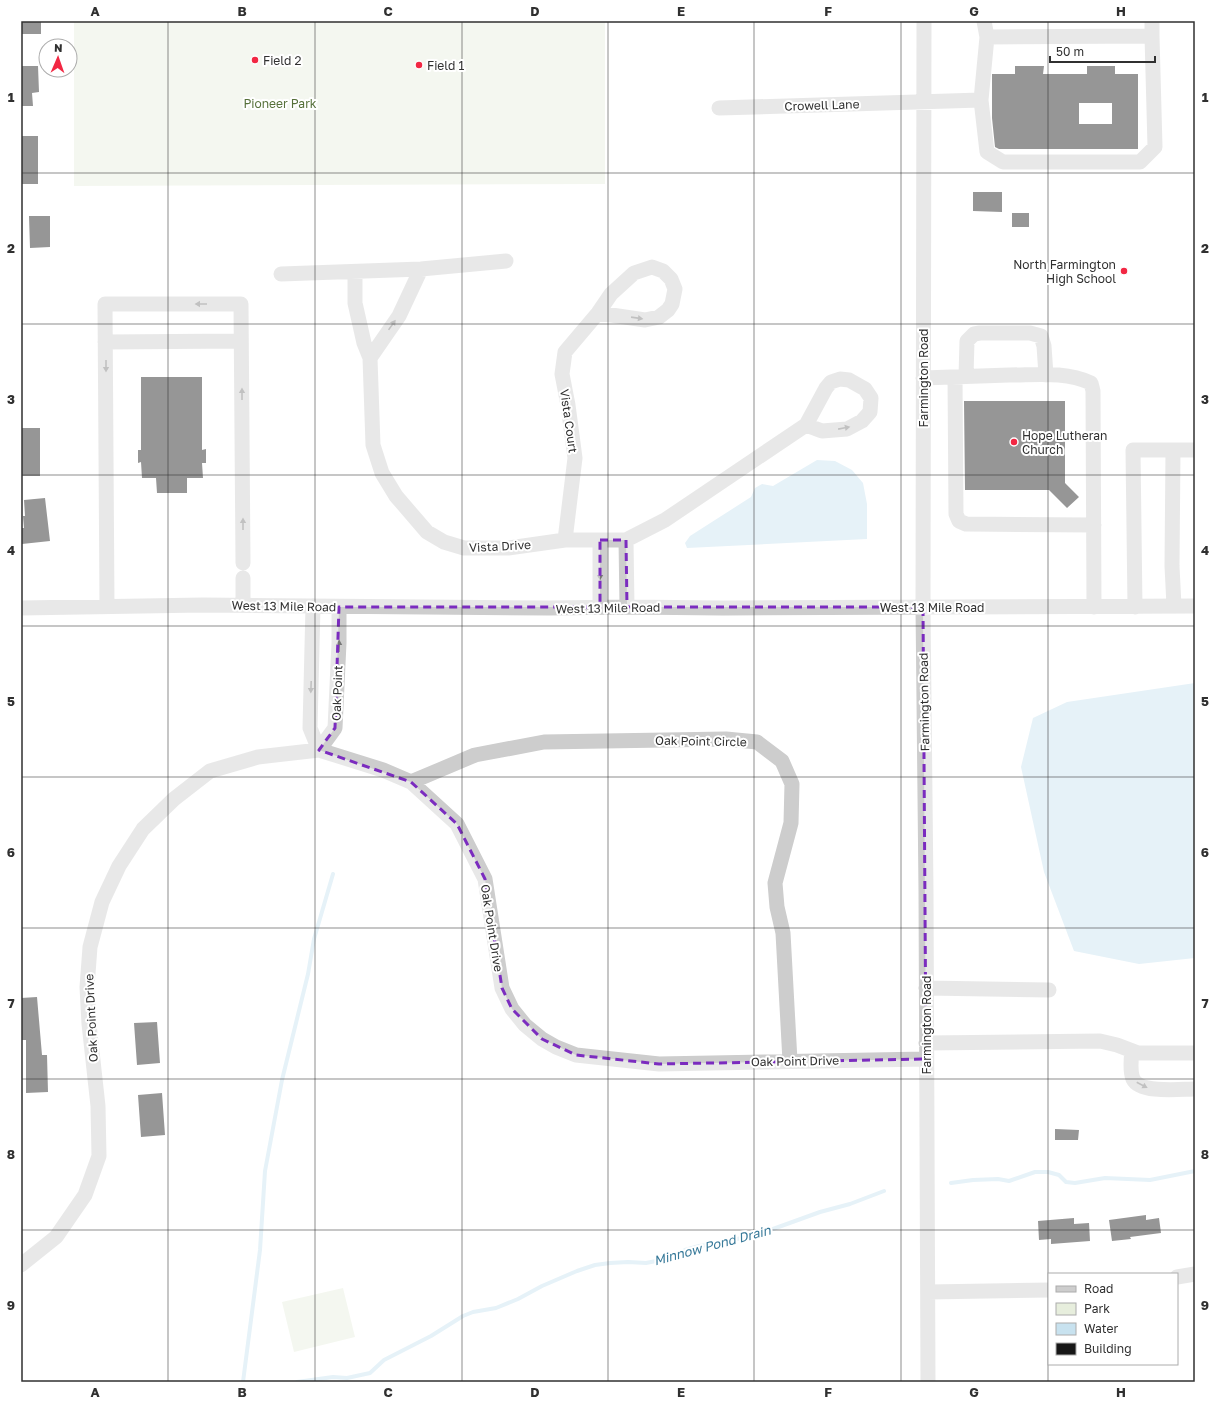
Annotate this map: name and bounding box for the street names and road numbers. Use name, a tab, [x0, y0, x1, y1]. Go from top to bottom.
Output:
street label: Crowell Lane	[784, 96, 860, 114]
street label: Farmington Road	[916, 329, 931, 427]
street label: Vista Court	[557, 388, 581, 454]
street label: Vista Drive	[469, 537, 531, 555]
street label: West 13 Mile Road	[232, 598, 336, 614]
street label: West 13 Mile Road	[556, 600, 660, 616]
street label: West 13 Mile Road	[880, 600, 984, 615]
street label: Farmington Road	[916, 653, 932, 751]
street label: Oak Point	[329, 665, 345, 721]
street label: Oak Point Circle	[655, 733, 747, 749]
street label: Oak Point Drive	[478, 883, 506, 973]
street label: Oak Point Drive	[81, 973, 101, 1063]
street label: Farmington Road	[919, 976, 934, 1074]
street label: Oak Point Drive	[751, 1053, 839, 1069]

